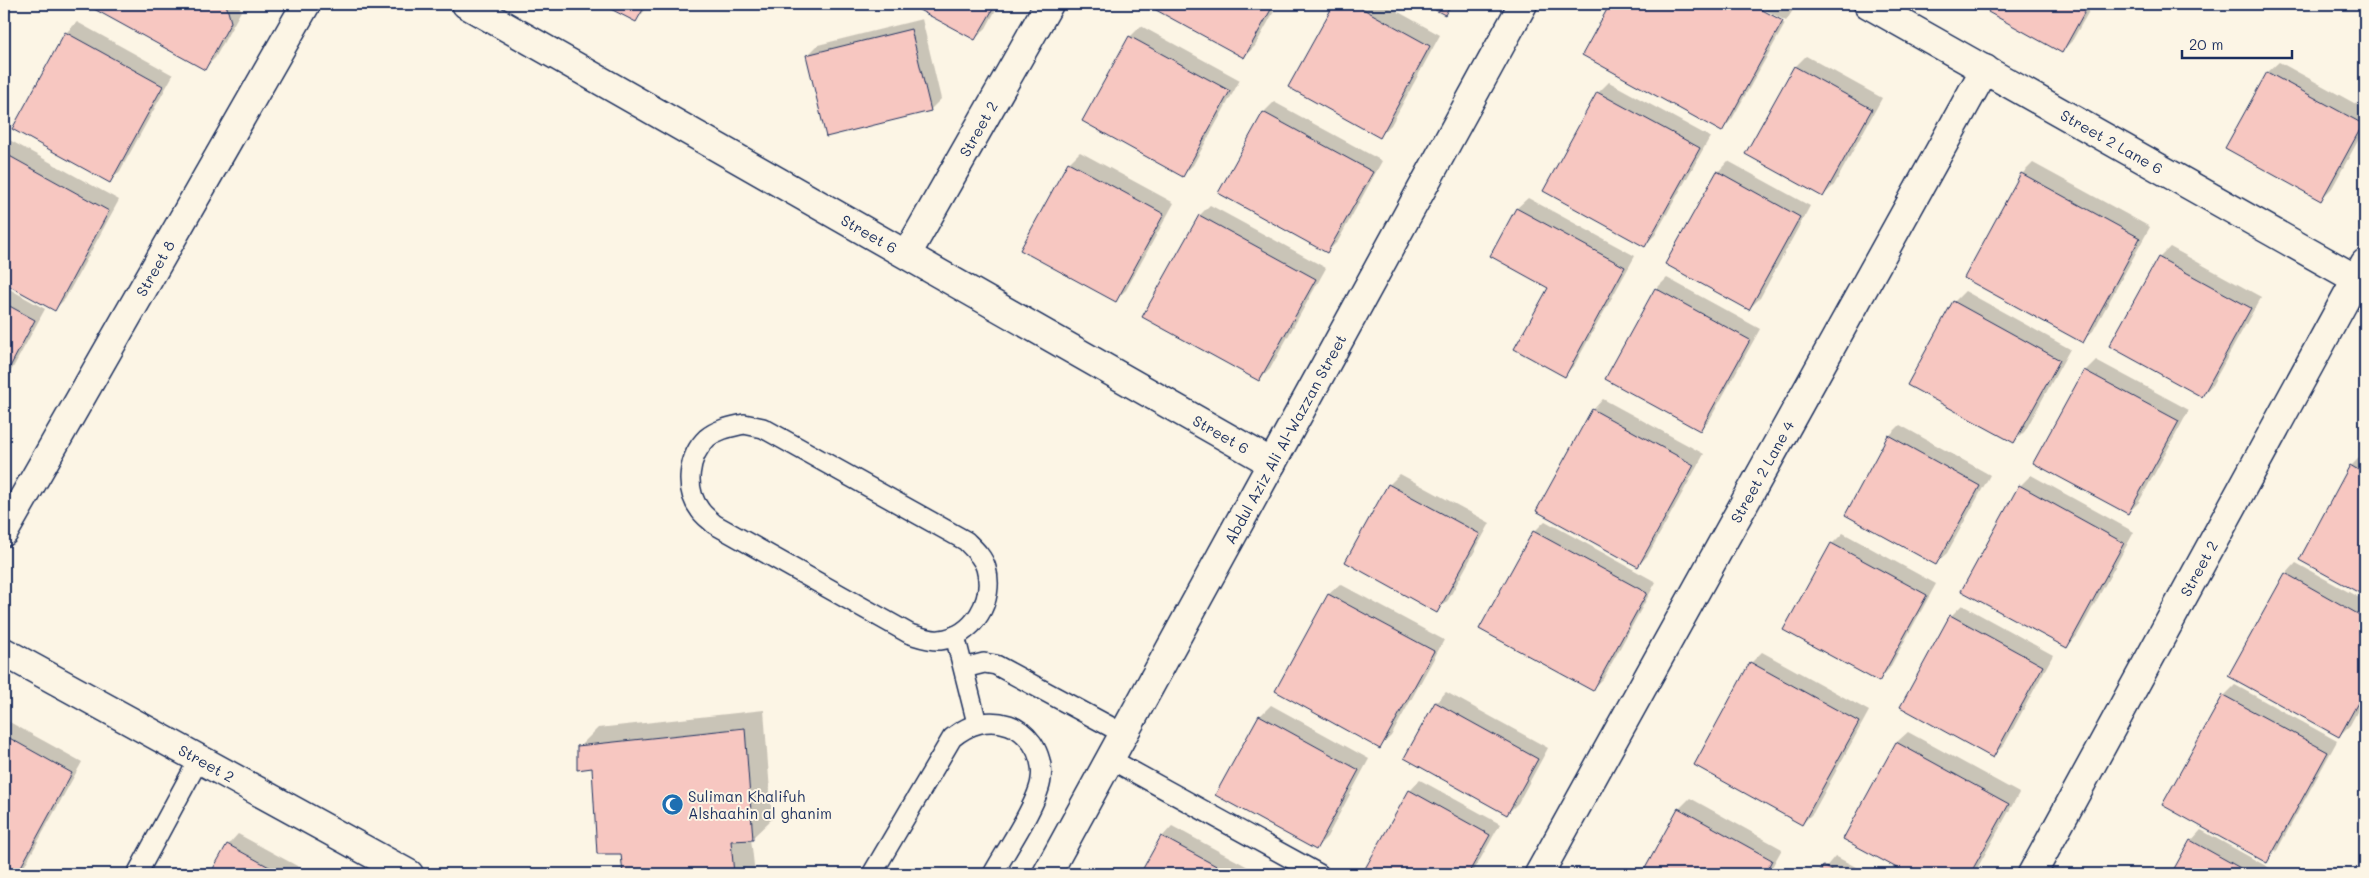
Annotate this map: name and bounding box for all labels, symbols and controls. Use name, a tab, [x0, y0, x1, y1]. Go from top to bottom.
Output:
scale bar	[2182, 28, 2292, 60]
text: 20 m	[2189, 34, 2223, 54]
street label: Street 2	[954, 97, 1002, 160]
street label: Street 2 Lane 6	[2057, 105, 2167, 178]
street label: Street 6	[837, 210, 901, 258]
street label: Street 8	[131, 236, 179, 300]
street label: Abdul Aziz Ali Al-Wazzan Street	[1220, 330, 1351, 547]
street label: Street 6	[1189, 410, 1253, 458]
street label: Street 2 Lane 4	[1725, 417, 1798, 526]
street label: Street 2	[2175, 537, 2222, 600]
street label: Street 2	[175, 740, 238, 786]
place label: Suliman Khalifuh Alshaahin al ghanim	[688, 786, 832, 823]
mosque icon: Suliman Khalifuh Alshaahin al ghanim	[660, 793, 684, 817]

